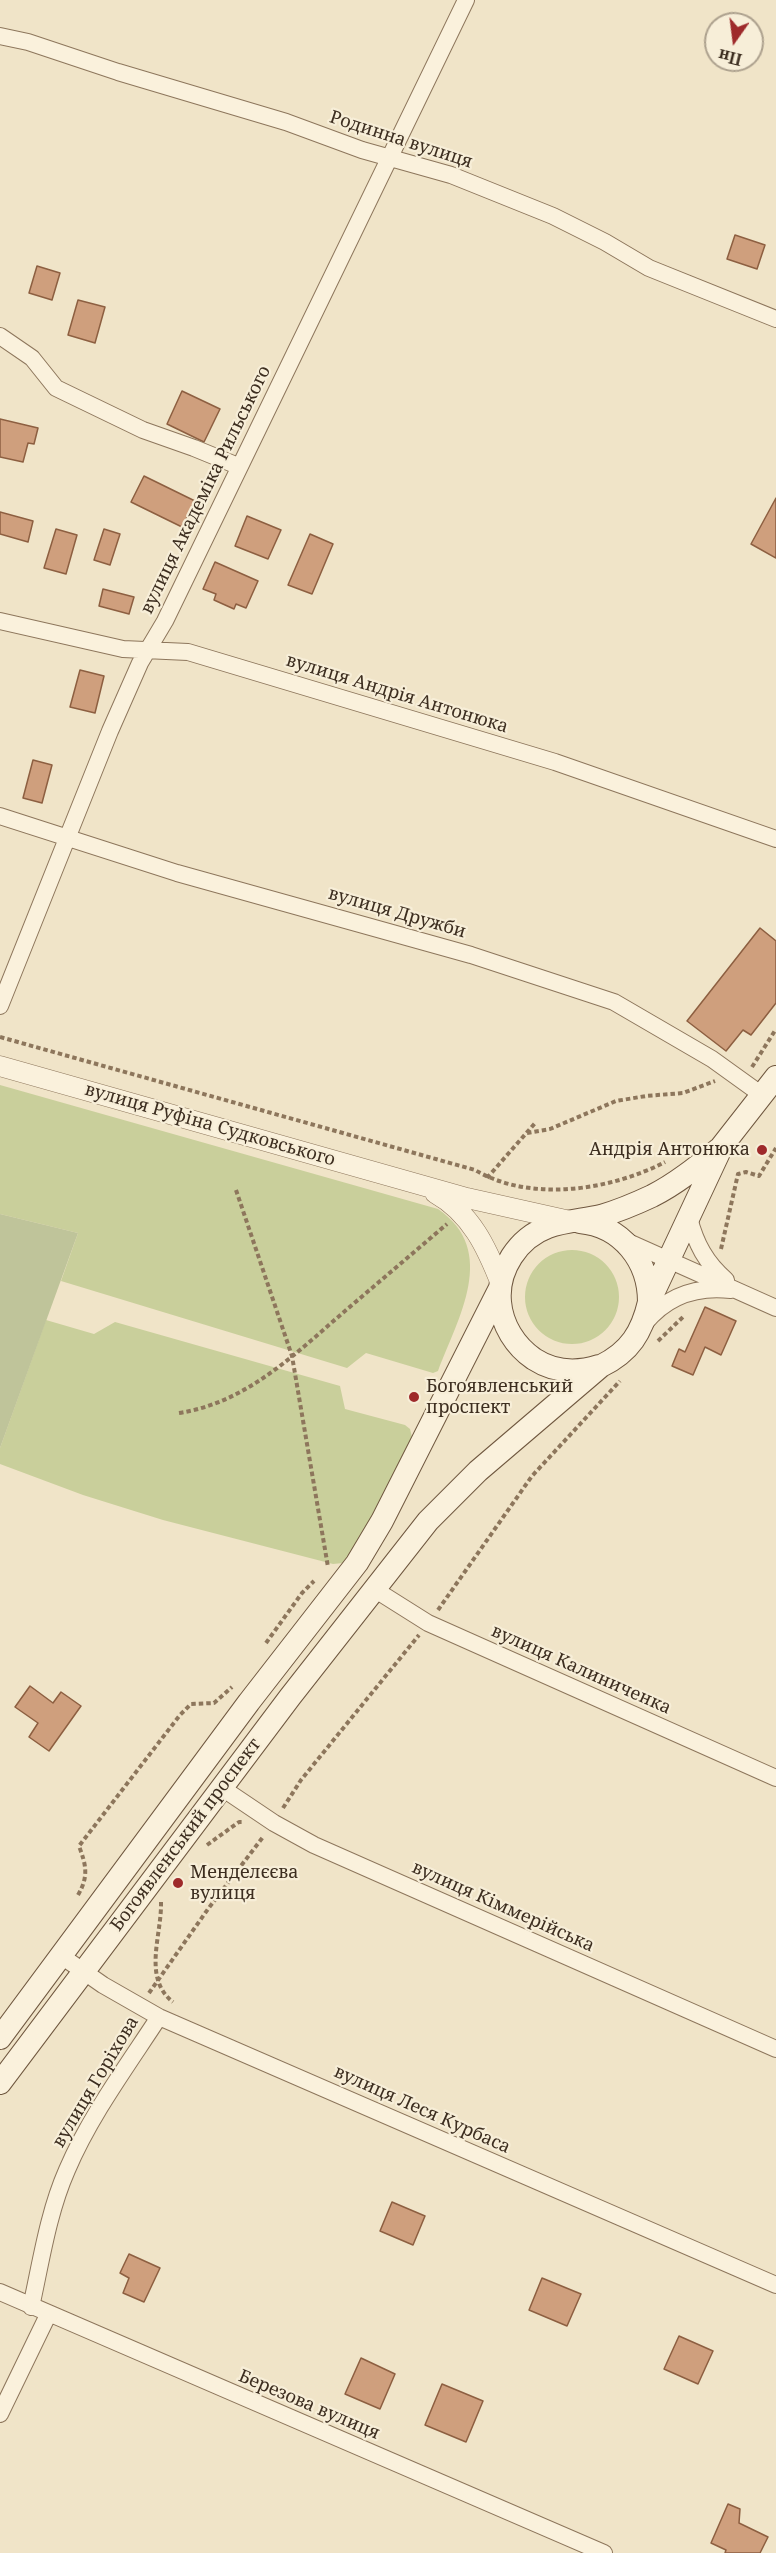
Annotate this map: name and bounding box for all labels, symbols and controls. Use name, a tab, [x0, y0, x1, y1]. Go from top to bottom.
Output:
north arrow	[704, 12, 764, 72]
text: Пн	[716, 44, 744, 71]
street label: Родинна вулиця	[327, 107, 475, 173]
street label: вулиця Академіка Рильського	[136, 362, 276, 618]
street label: вулиця Андрія Антонюка	[283, 650, 511, 738]
street label: вулиця Дружби	[326, 883, 468, 943]
street label: вулиця Руфіна Судковського	[82, 1079, 338, 1171]
place label: Андрія Антонюка	[589, 1139, 750, 1161]
marker: Андрія Антонюка	[755, 1143, 769, 1157]
place label: Богоявленський проспект	[426, 1376, 573, 1418]
marker: Богоявленський проспект	[407, 1390, 421, 1404]
street label: вулиця Калиниченка	[488, 1621, 674, 1719]
street label: Богоявленський проспект	[106, 1734, 266, 1936]
street label: вулиця Кіммерійська	[408, 1857, 598, 1957]
place label: Менделєєва вулиця	[190, 1862, 299, 1904]
marker: Менделєєва вулиця	[171, 1876, 185, 1890]
street label: вулиця Горіхова	[48, 2012, 144, 2152]
street label: вулиця Леся Курбаса	[330, 2061, 514, 2159]
street label: Березова вулиця	[235, 2365, 383, 2445]

